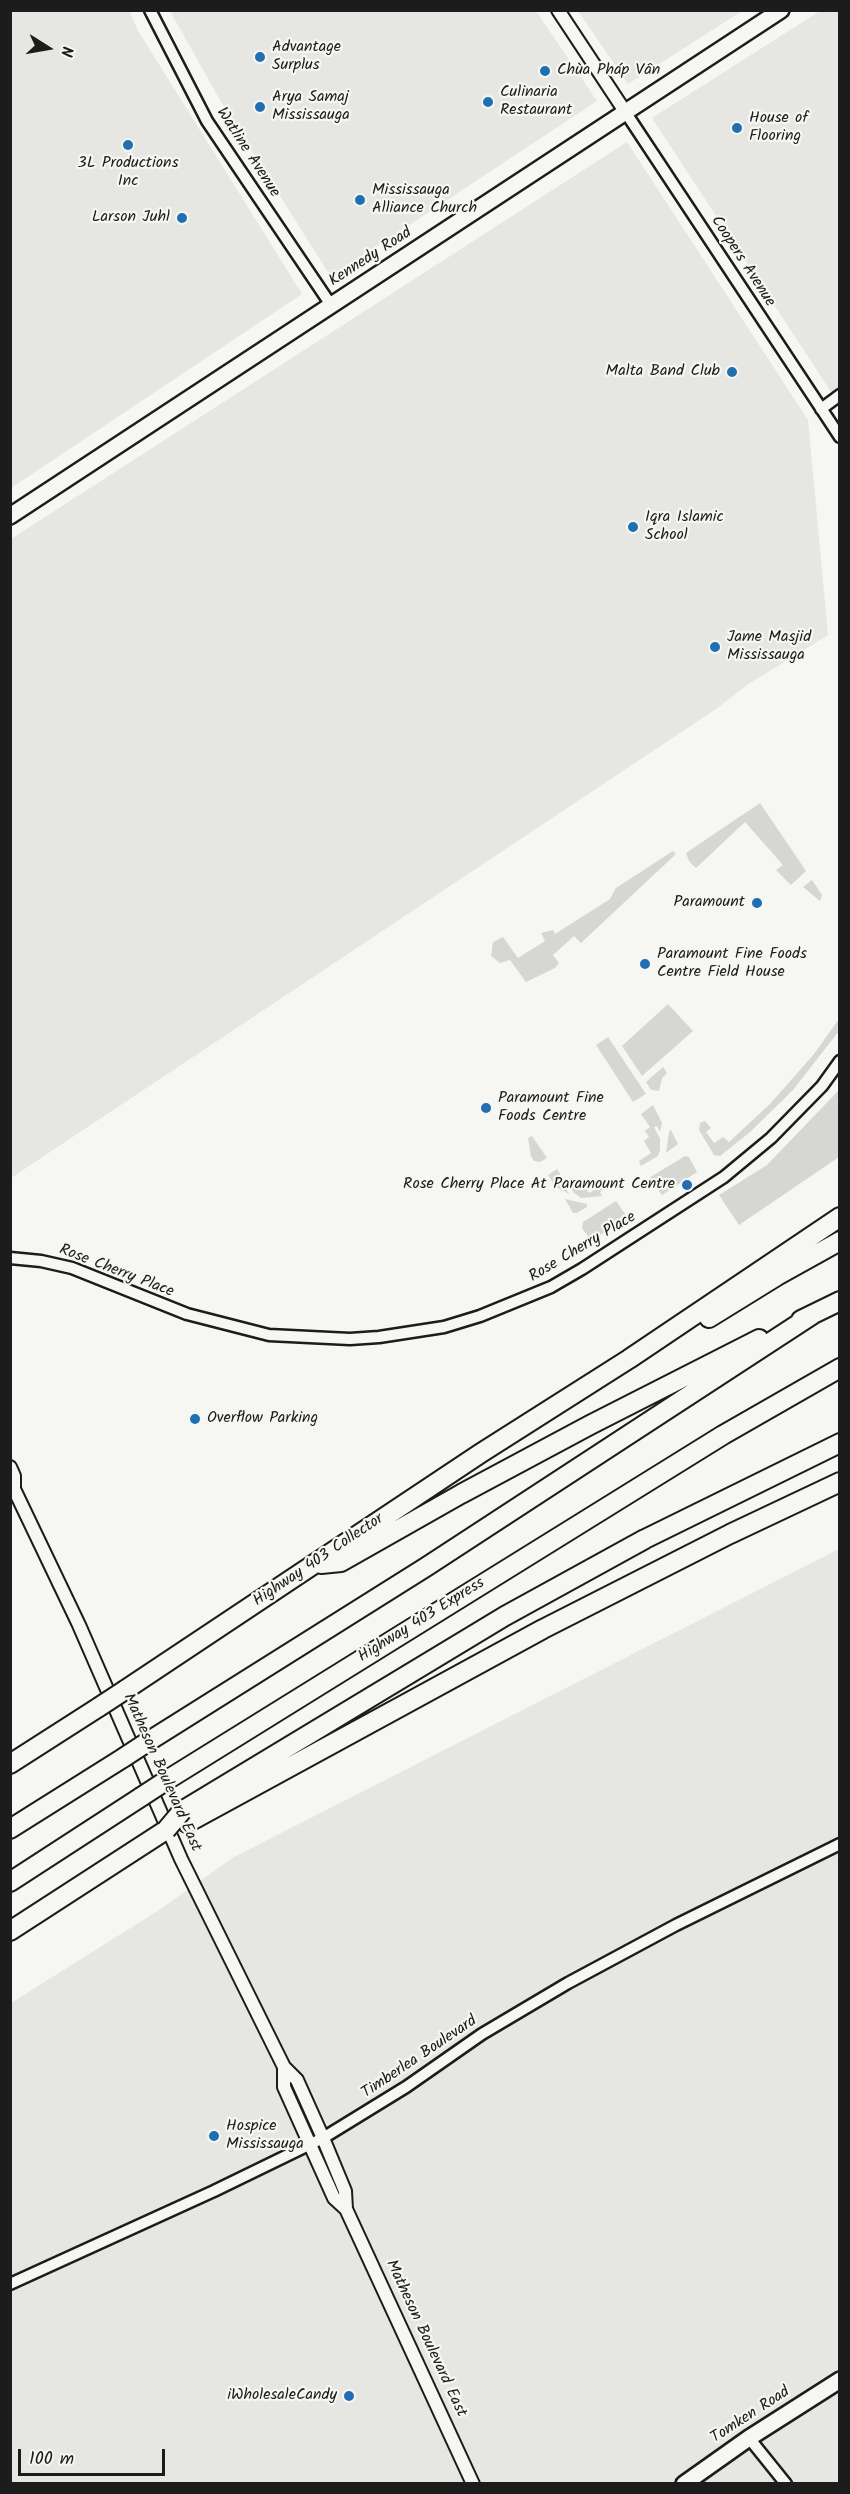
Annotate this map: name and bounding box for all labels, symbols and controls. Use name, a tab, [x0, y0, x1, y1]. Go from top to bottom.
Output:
north arrow	[18, 18, 78, 78]
place label: Advantage Surplus	[272, 38, 341, 76]
text: N	[53, 44, 79, 59]
marker: Advantage Surplus	[253, 50, 267, 64]
place label: Chùa Pháp Vân	[557, 61, 660, 81]
marker: Chùa Pháp Vân	[538, 64, 552, 78]
place label: Culinaria Restaurant	[500, 83, 572, 121]
place label: Arya Samaj Mississauga	[272, 88, 350, 126]
marker: Culinaria Restaurant	[481, 95, 495, 109]
marker: Arya Samaj Mississauga	[253, 100, 267, 114]
street label: Watline Avenue	[211, 105, 283, 201]
place label: House of Flooring	[749, 109, 808, 147]
marker: House of Flooring	[730, 121, 744, 135]
marker: 3L Productions Inc	[121, 138, 135, 152]
place label: 3L Productions Inc	[78, 154, 178, 192]
place label: Mississauga Alliance Church	[372, 181, 477, 219]
marker: Mississauga Alliance Church	[353, 193, 367, 207]
place label: Larson Juhl	[92, 208, 170, 228]
marker: Larson Juhl	[175, 211, 189, 225]
street label: Coopers Avenue	[705, 213, 779, 311]
street label: Kennedy Road	[326, 224, 416, 292]
place label: Malta Band Club	[606, 362, 720, 382]
marker: Malta Band Club	[725, 365, 739, 379]
place label: Iqra Islamic School	[645, 508, 724, 546]
marker: Iqra Islamic School	[626, 520, 640, 534]
place label: Jame Masjid Mississauga	[727, 628, 811, 666]
marker: Jame Masjid Mississauga	[708, 640, 722, 654]
place label: Paramount	[674, 893, 745, 913]
marker: Paramount	[750, 896, 764, 910]
place label: Paramount Fine Foods Centre Field House	[657, 945, 807, 983]
marker: Paramount Fine Foods Centre Field House	[638, 957, 652, 971]
place label: Paramount Fine Foods Centre	[498, 1089, 604, 1127]
marker: Paramount Fine Foods Centre	[479, 1101, 493, 1115]
place label: Rose Cherry Place At Paramount Centre	[403, 1175, 675, 1195]
marker: Rose Cherry Place At Paramount Centre	[680, 1178, 694, 1192]
street label: Rose Cherry Place	[526, 1209, 640, 1287]
street label: Rose Cherry Place	[56, 1241, 176, 1303]
place label: Overflow Parking	[207, 1409, 318, 1429]
marker: Overflow Parking	[188, 1412, 202, 1426]
street label: Highway 403 Collector	[250, 1510, 388, 1612]
street label: Highway 403 Express	[355, 1574, 489, 1668]
street label: Matheson Boulevard East	[117, 1691, 205, 1855]
street label: Timberlea Boulevard	[359, 2012, 481, 2104]
place label: Hospice Mississauga	[226, 2117, 304, 2155]
marker: Hospice Mississauga	[207, 2129, 221, 2143]
street label: Matheson Boulevard East	[380, 2257, 470, 2421]
street label: Tomken Road	[708, 2383, 794, 2449]
place label: iWholesaleCandy	[227, 2386, 337, 2406]
marker: iWholesaleCandy	[342, 2389, 356, 2403]
scale bar	[21, 2437, 168, 2475]
text: 100 m	[29, 2445, 74, 2474]

